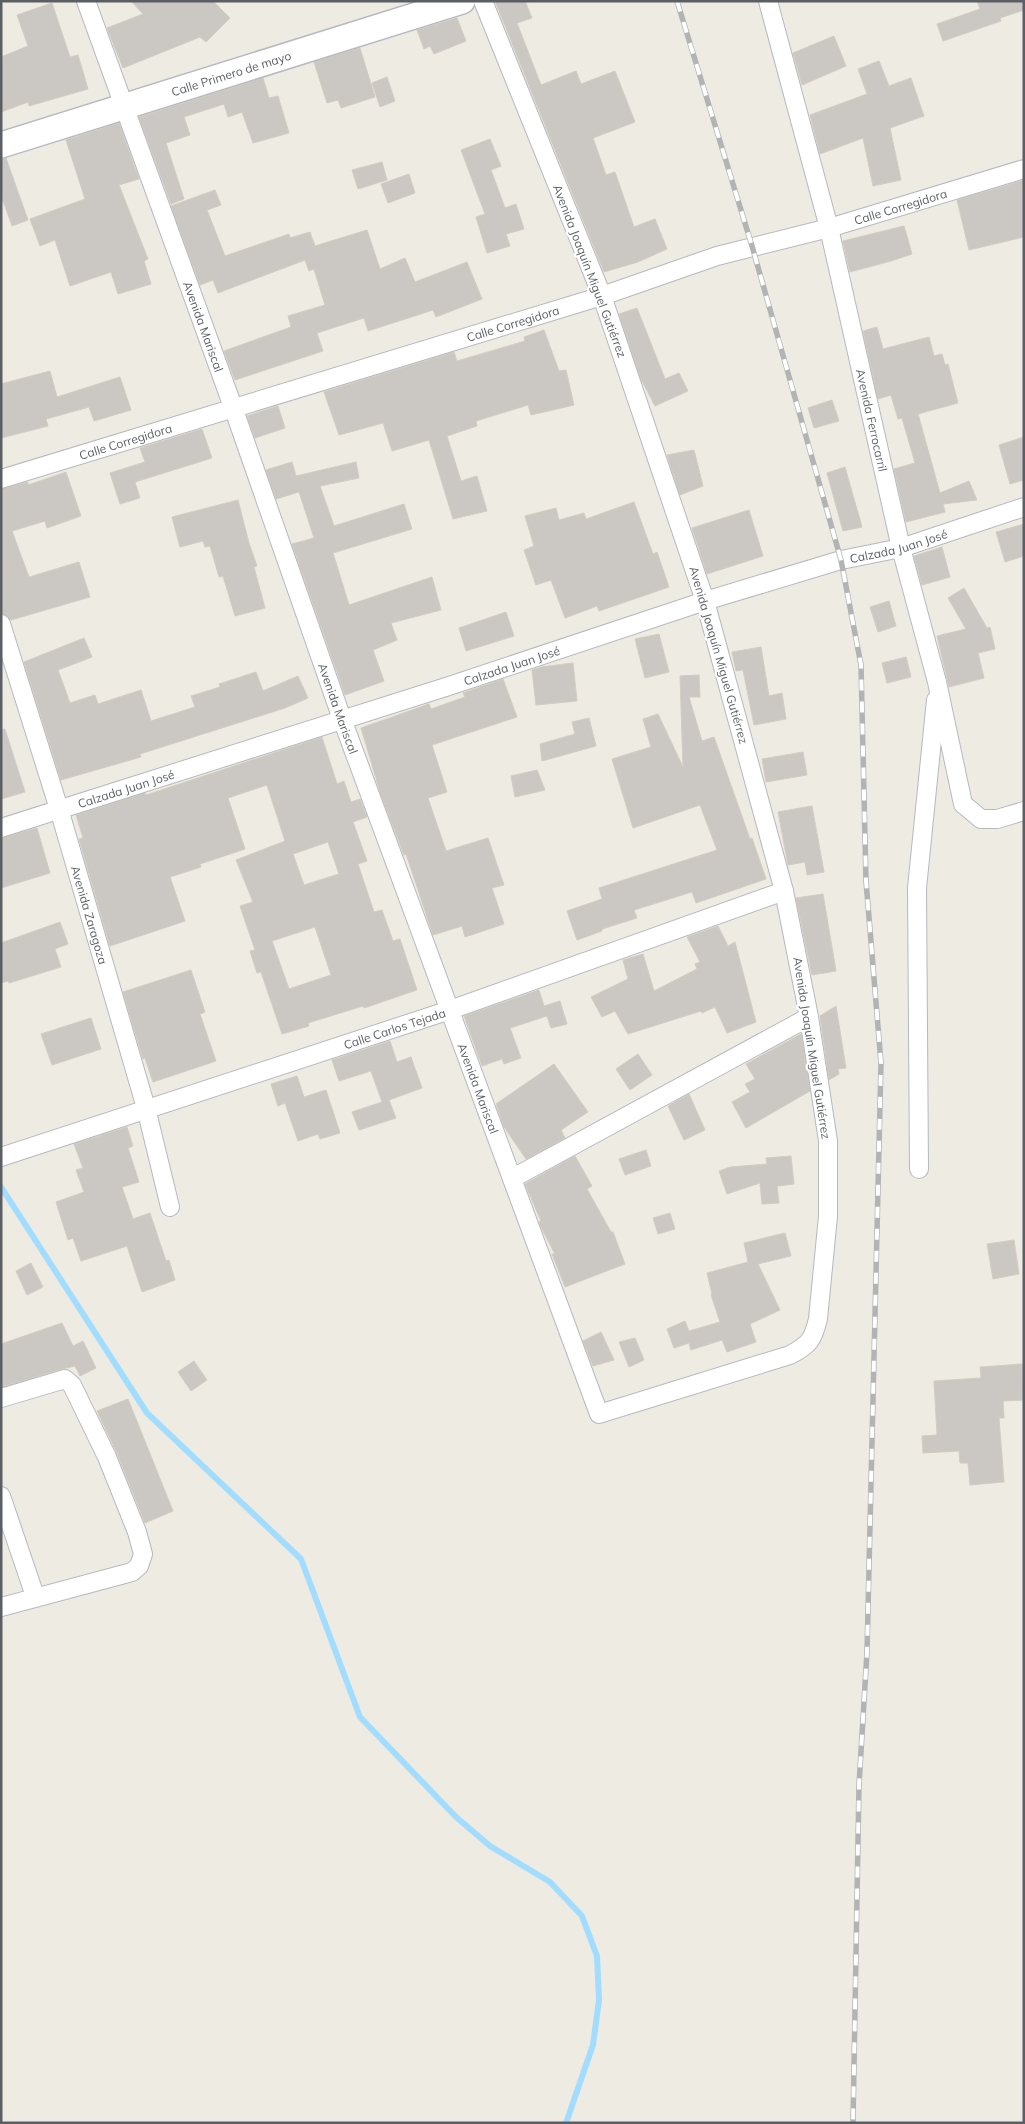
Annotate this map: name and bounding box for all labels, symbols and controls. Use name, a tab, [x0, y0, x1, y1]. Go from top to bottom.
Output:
street label: Calle Primero de mayo	[169, 47, 293, 99]
street label: Avenida Joaquín Miguel Gutiérrez	[550, 182, 630, 360]
street label: Calle Corregidora	[852, 185, 949, 228]
street label: Avenida Mariscal	[180, 279, 227, 374]
street label: Calle Corregidora	[465, 302, 561, 344]
street label: Avenida Ferrocarril	[853, 367, 891, 473]
street label: Calle Corregidora	[77, 420, 174, 462]
street label: Calzada Juan José	[848, 526, 949, 566]
street label: Avenida Joaquín Miguel Gutiérrez	[686, 564, 752, 746]
street label: Calzada Juan José	[462, 642, 562, 688]
street label: Avenida Mariscal	[315, 661, 362, 756]
street label: Calzada Juan José	[76, 766, 176, 811]
street label: Avenida Zaragoza	[68, 864, 111, 966]
street label: Avenida Joaquín Miguel Gutiérrez	[790, 956, 834, 1140]
street label: Calle Carlos Tejada	[342, 1005, 447, 1052]
street label: Avenida Mariscal	[455, 1041, 502, 1136]

